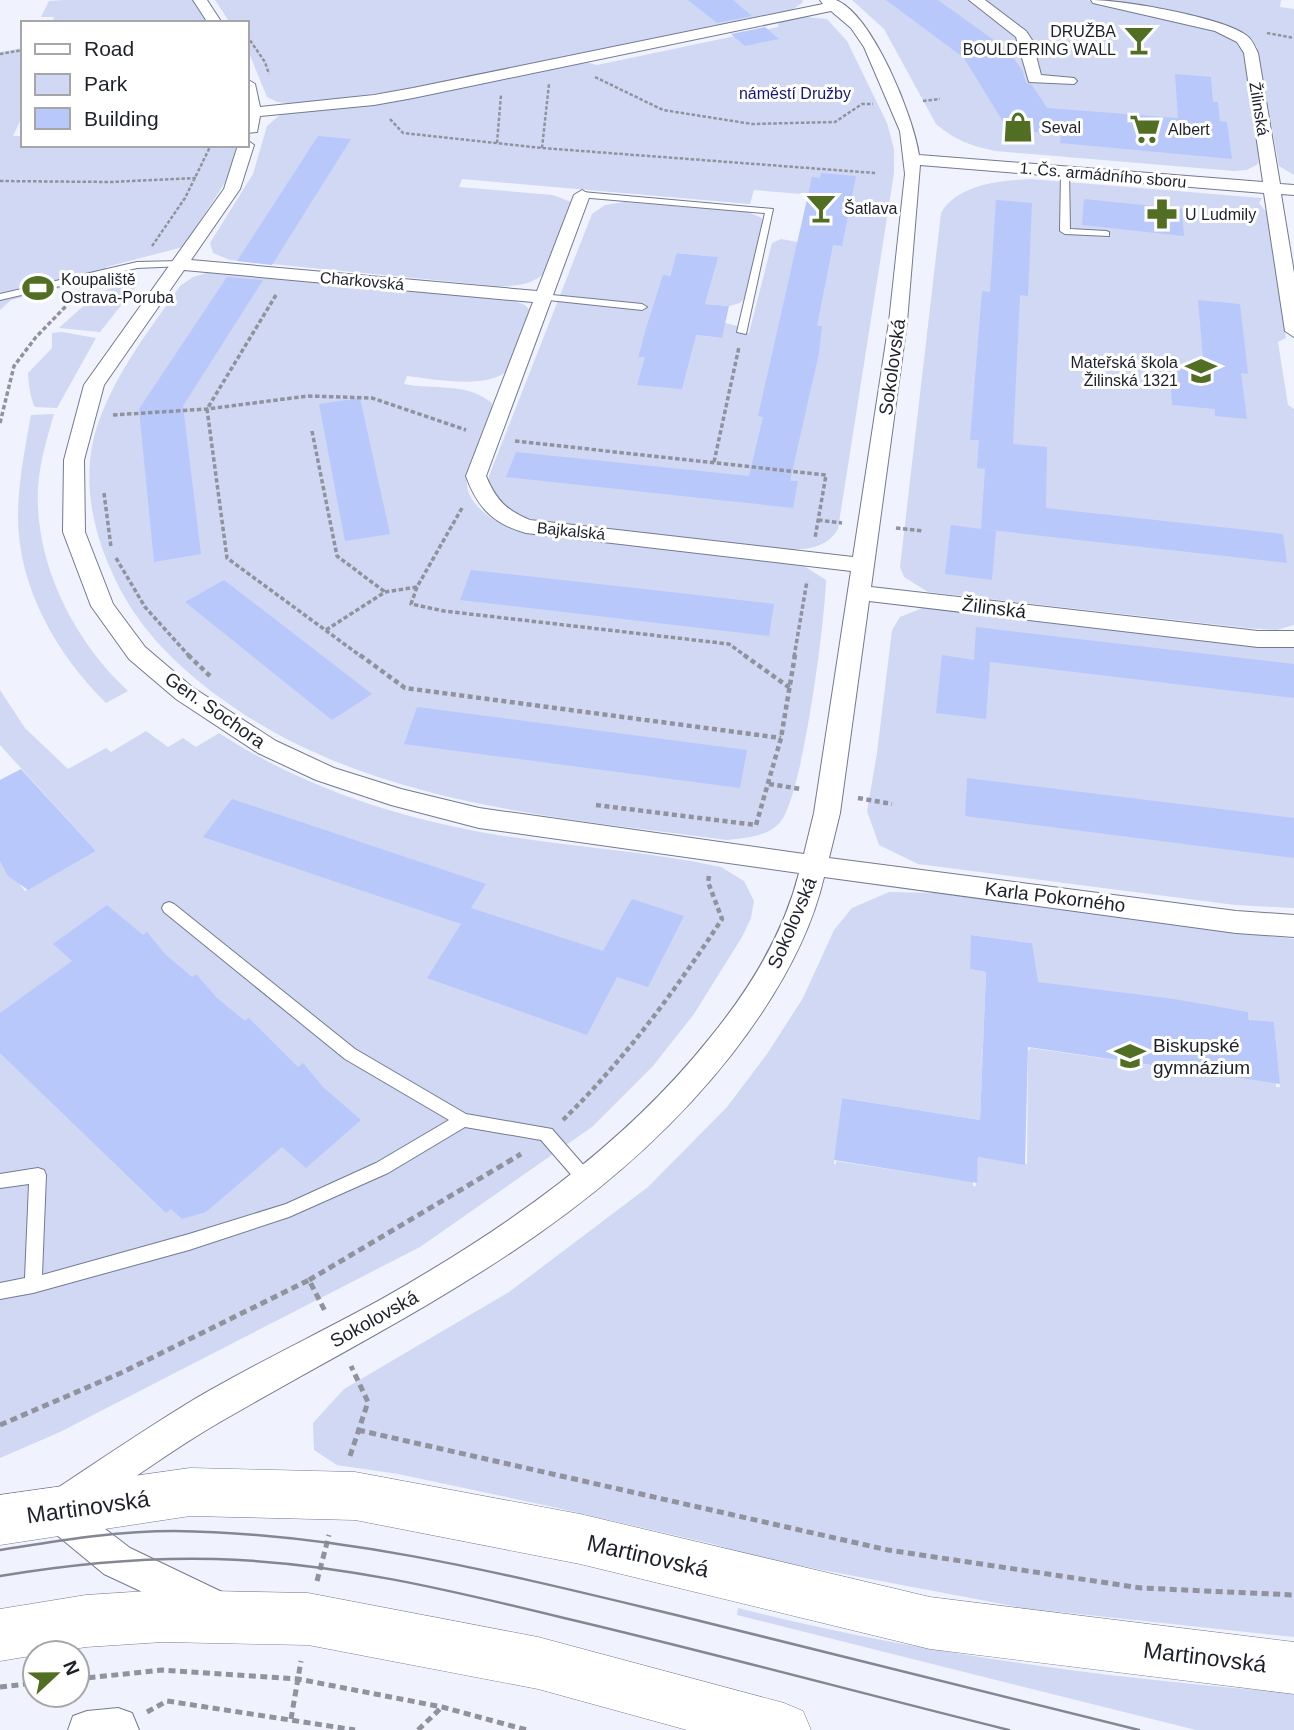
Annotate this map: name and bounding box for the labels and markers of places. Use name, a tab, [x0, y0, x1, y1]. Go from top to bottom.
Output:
place label: DRUŽBA BOULDERING WALL	[963, 22, 1116, 58]
bar icon: DRUŽBA BOULDERING WALL	[1122, 23, 1156, 57]
shop icon: Seval	[1001, 110, 1035, 144]
supermarket icon: Albert	[1128, 112, 1162, 146]
place label: Seval	[1041, 119, 1081, 136]
place label: Albert	[1168, 121, 1210, 138]
bar icon: Šatlava	[804, 191, 838, 225]
pharmacy icon: U Ludmily	[1145, 197, 1179, 231]
place label: Šatlava	[844, 199, 897, 217]
place label: U Ludmily	[1185, 206, 1256, 223]
sports icon: Koupaliště Ostrava-Poruba	[21, 271, 55, 305]
place label: Koupaliště Ostrava-Poruba	[61, 271, 174, 306]
place label: Mateřská škola Žilinská 1321	[1070, 354, 1178, 389]
school or university icon: Mateřská škola Žilinská 1321	[1184, 354, 1218, 388]
place label: Biskupské gymnázium	[1153, 1035, 1250, 1078]
school or university icon: Biskupské gymnázium	[1113, 1039, 1147, 1073]

